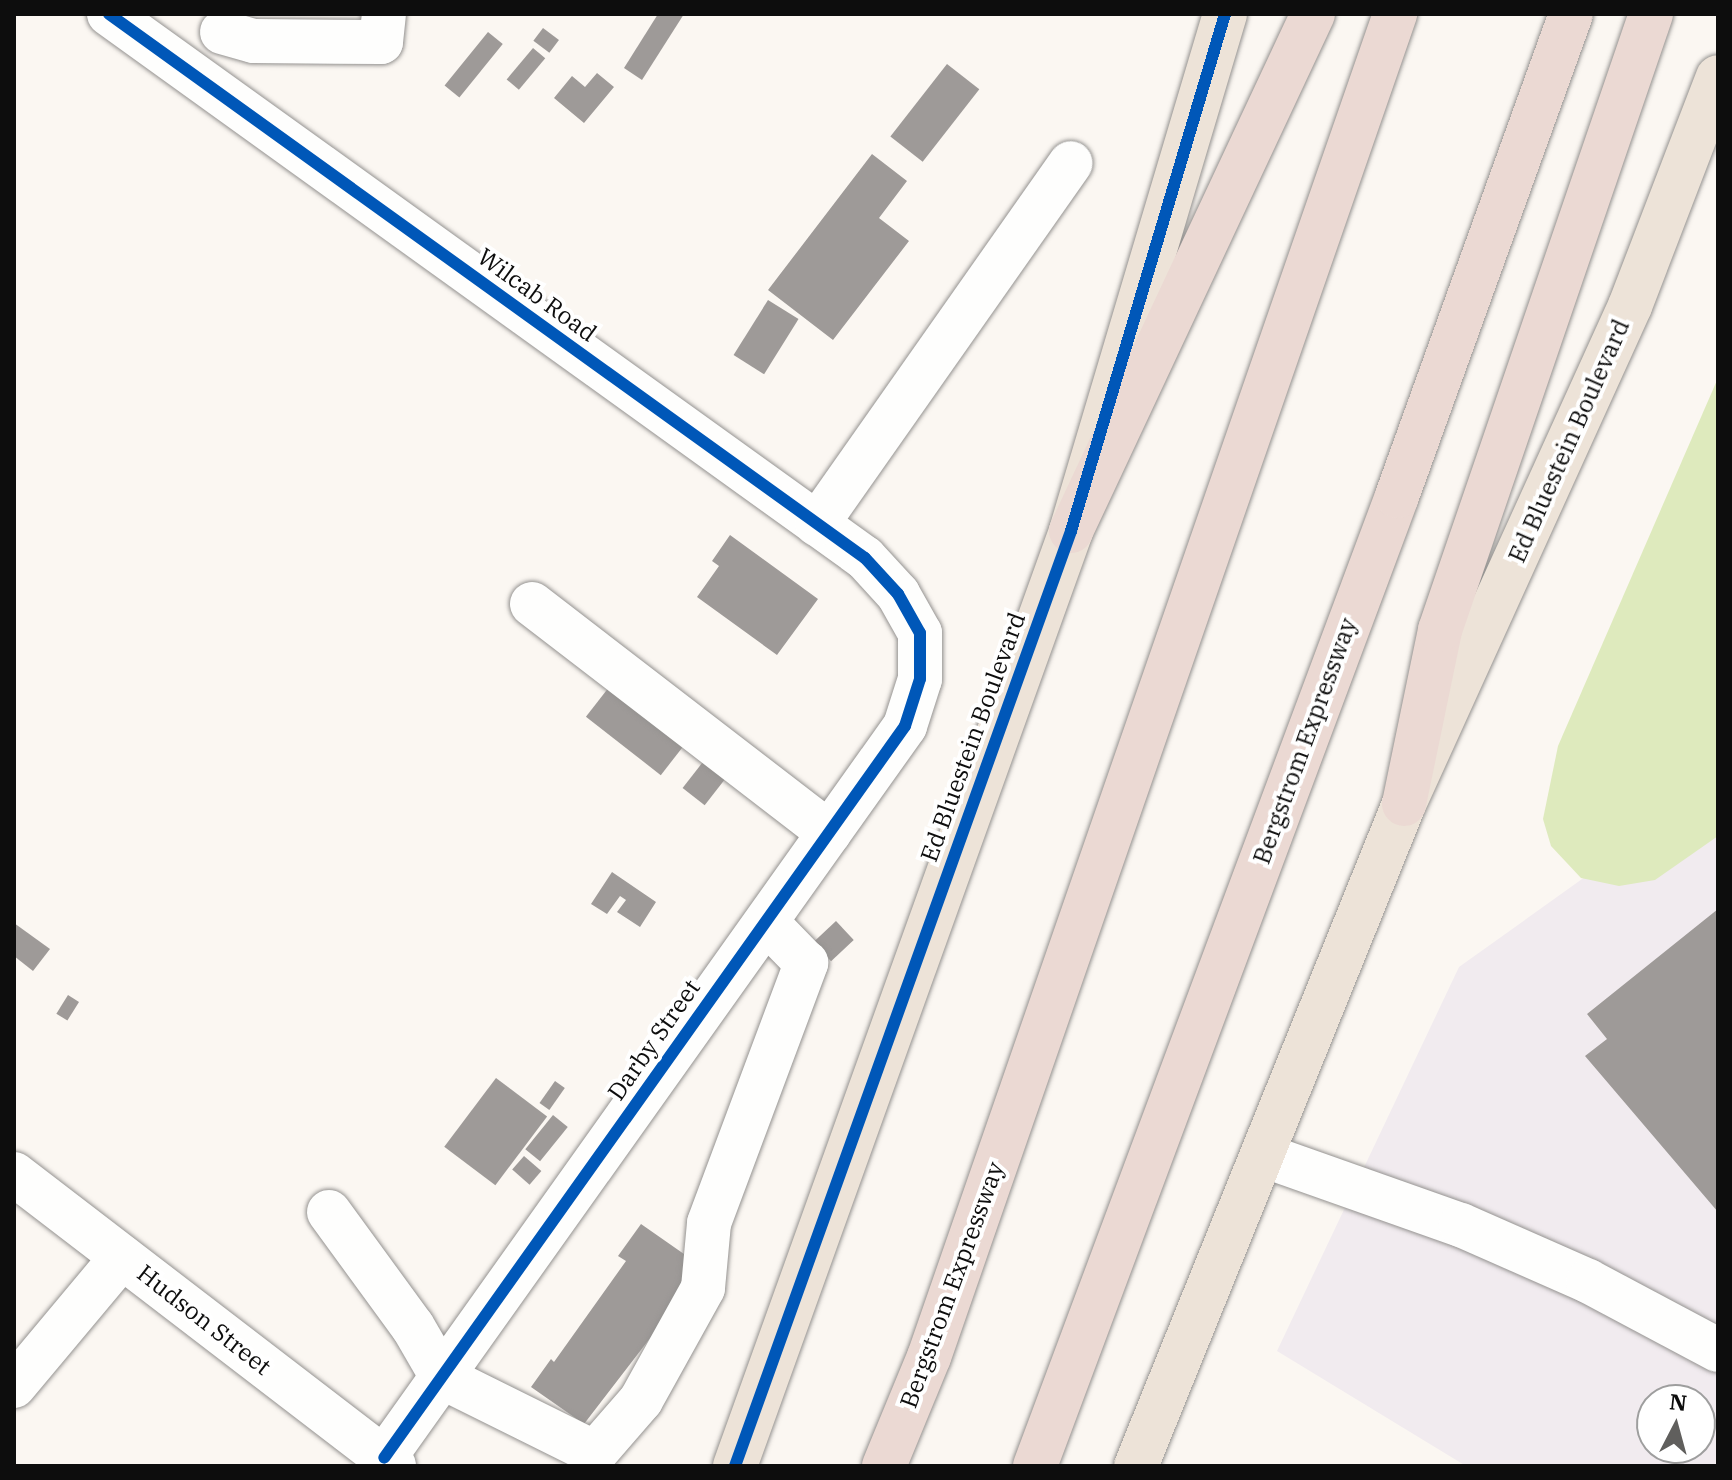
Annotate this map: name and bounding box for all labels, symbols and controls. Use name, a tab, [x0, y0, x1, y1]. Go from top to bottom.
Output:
street label: Wilcab Road	[472, 242, 602, 348]
street label: Ed Bluestein Boulevard	[1502, 315, 1636, 567]
street label: Ed Bluestein Boulevard	[914, 608, 1032, 866]
street label: Bergstrom Expressway	[1247, 614, 1363, 868]
street label: Darby Street	[602, 974, 706, 1106]
street label: Bergstrom Expressway	[894, 1158, 1010, 1412]
street label: Hudson Street	[131, 1259, 277, 1381]
north arrow	[1636, 1384, 1716, 1464]
text: N	[1668, 1386, 1689, 1417]

